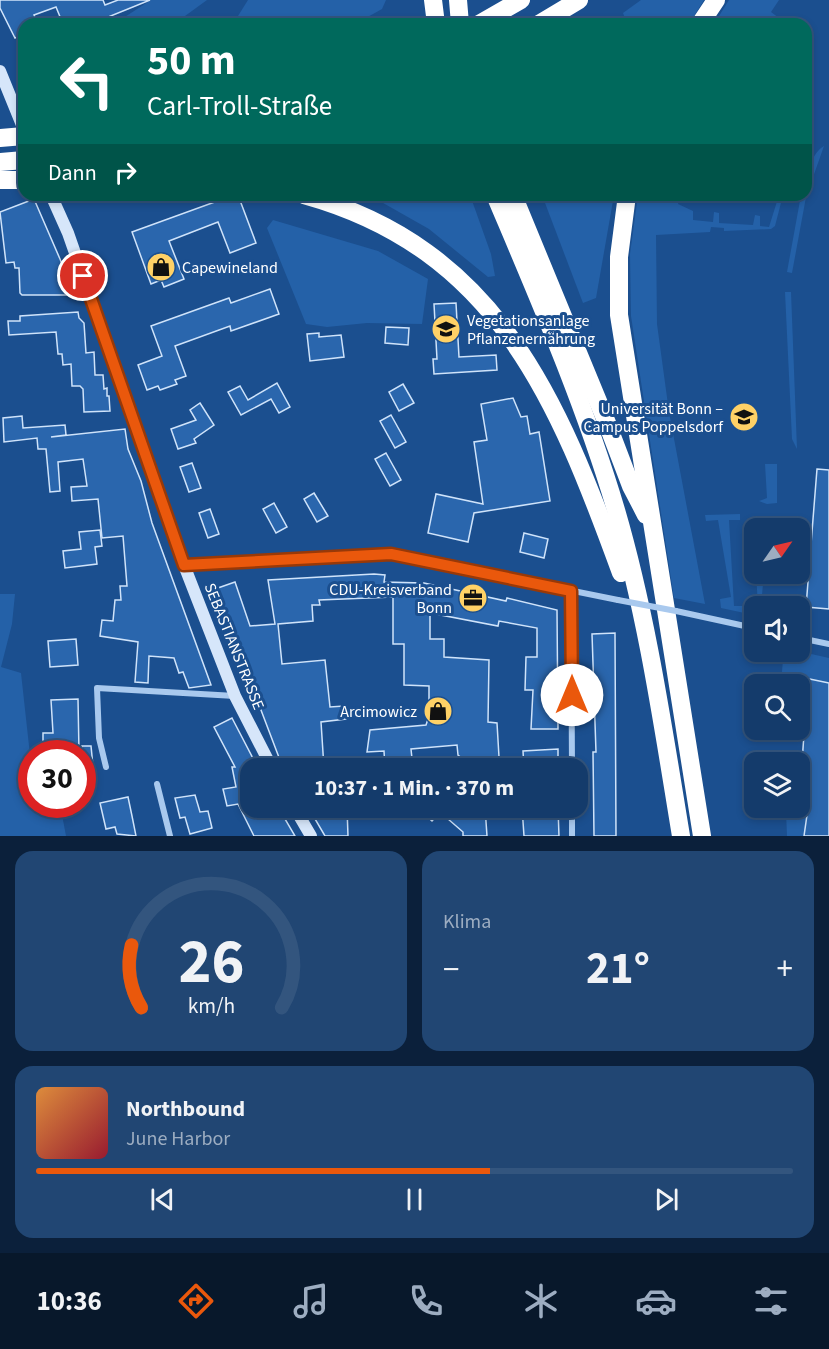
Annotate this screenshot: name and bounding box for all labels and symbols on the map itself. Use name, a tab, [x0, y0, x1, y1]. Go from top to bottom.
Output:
pin	[57, 250, 108, 301]
shop icon: Capewineland	[145, 251, 177, 283]
place label: Capewineland	[182, 257, 278, 279]
place label: Vegetationsanlage Pflanzenernährung	[467, 310, 595, 350]
school or university icon: Vegetationsanlage Pflanzenernährung	[430, 313, 462, 345]
place label: Universität Bonn – Campus Poppelsdorf	[583, 398, 724, 438]
school or university icon: Universität Bonn – Campus Poppelsdorf	[728, 401, 760, 433]
north arrow	[744, 518, 810, 584]
place label: CDU-Kreisverband Bonn	[329, 579, 452, 619]
street label: SEBASTIANSTRASSE	[199, 580, 270, 713]
office icon: CDU-Kreisverband Bonn	[457, 582, 489, 614]
position arrow	[540, 663, 604, 727]
shop icon: Arcimowicz	[422, 695, 454, 727]
place label: Arcimowicz	[340, 701, 417, 723]
speed limit sign: 30	[18, 740, 96, 818]

